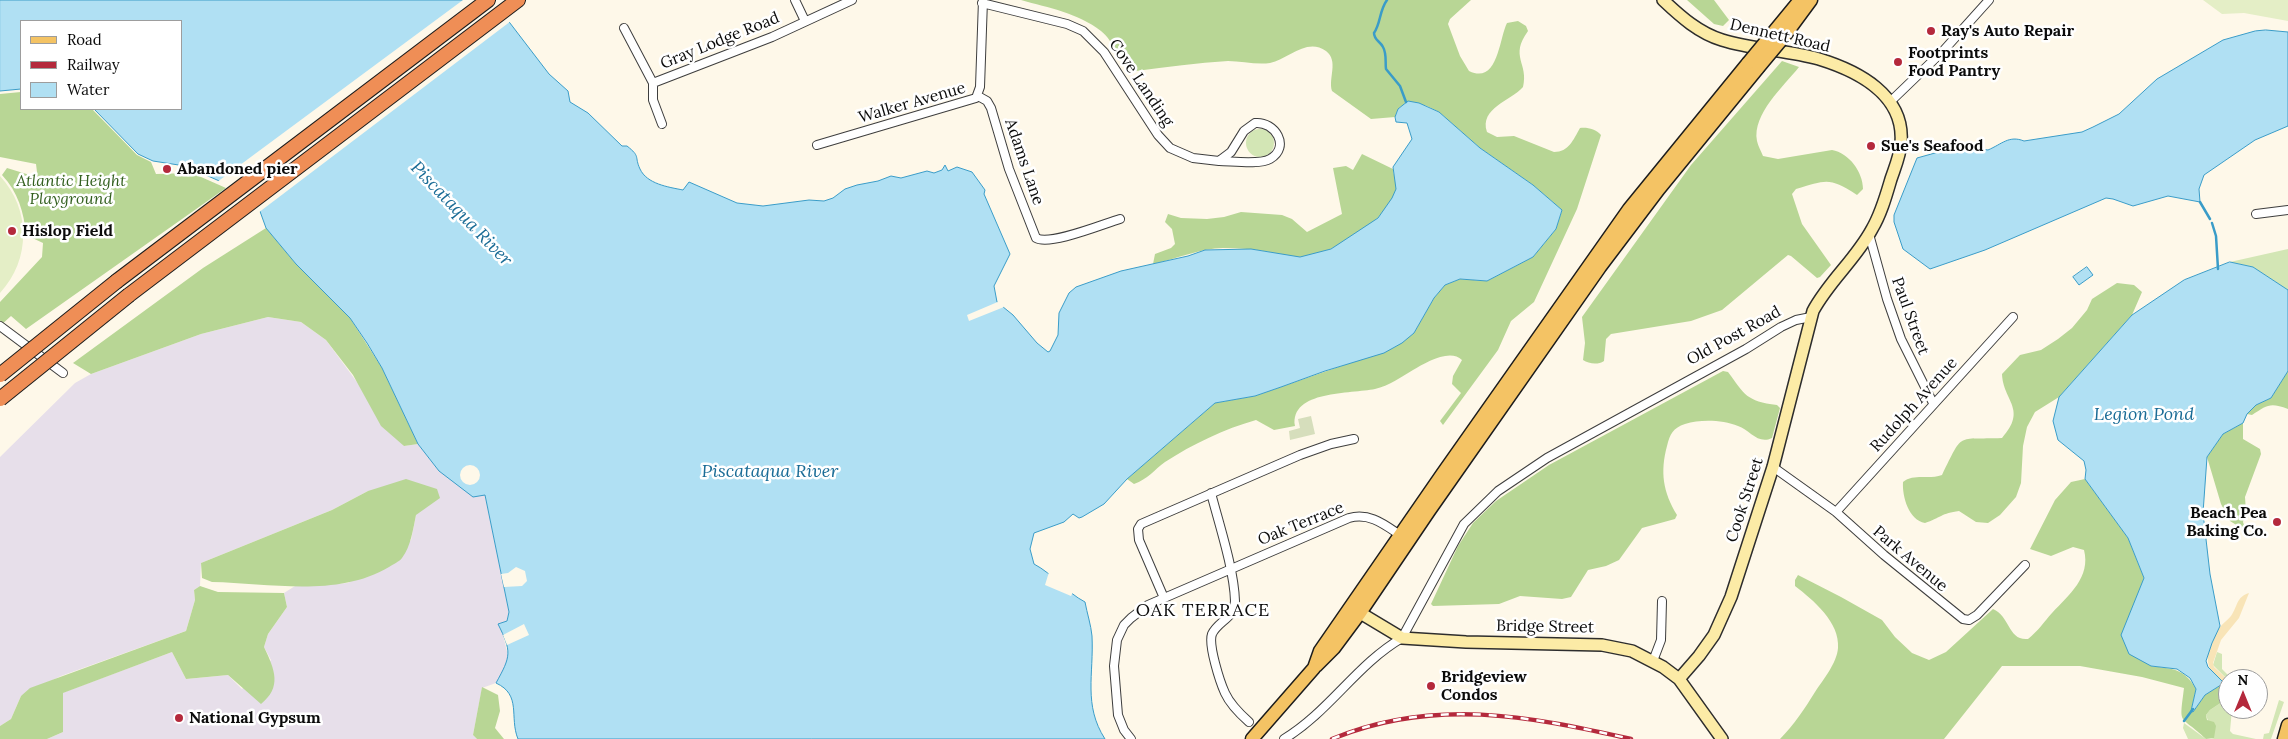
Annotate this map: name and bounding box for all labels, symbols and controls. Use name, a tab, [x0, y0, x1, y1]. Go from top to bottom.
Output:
street label: Gray Lodge Road	[658, 8, 782, 74]
street label: Dennett Road	[1728, 15, 1832, 57]
legend	[20, 20, 182, 110]
place label: Ray's Auto Repair	[1941, 21, 2074, 41]
marker: Ray's Auto Repair	[1925, 25, 1937, 37]
text: Road	[67, 30, 102, 49]
street label: Cove Landing	[1105, 36, 1177, 130]
place label: Footprints Food Pantry	[1908, 43, 2000, 81]
text: Railway	[67, 55, 120, 74]
marker: Footprints Food Pantry	[1892, 56, 1904, 68]
street label: Walker Avenue	[856, 79, 968, 127]
text: Water	[67, 80, 109, 99]
street label: Adams Lane	[1000, 116, 1048, 208]
place label: Sue's Seafood	[1881, 136, 1983, 156]
marker: Sue's Seafood	[1865, 140, 1877, 152]
water label: Piscataqua River	[406, 157, 516, 271]
place label: Abandoned pier	[177, 159, 298, 179]
marker: Abandoned pier	[161, 163, 173, 175]
park label: Atlantic Height Playground	[16, 171, 126, 209]
place label: Hislop Field	[22, 221, 113, 241]
marker: Hislop Field	[6, 225, 18, 237]
street label: Paul Street	[1887, 275, 1933, 357]
street label: Old Post Road	[1684, 302, 1784, 370]
street label: Rudolph Avenue	[1867, 354, 1961, 456]
water label: Legion Pond	[2094, 404, 2194, 426]
street label: Cook Street	[1722, 455, 1768, 545]
water label: Piscataqua River	[702, 461, 838, 483]
street label: Oak Terrace	[1255, 498, 1347, 550]
place label: Beach Pea Baking Co.	[2186, 503, 2267, 541]
marker: Beach Pea Baking Co.	[2271, 516, 2283, 528]
street label: Park Avenue	[1869, 522, 1951, 596]
district label: OAK TERRACE	[1134, 600, 1272, 622]
street label: Bridge Street	[1496, 617, 1594, 637]
place label: Bridgeview Condos	[1441, 667, 1527, 705]
north arrow	[2218, 669, 2268, 719]
text: N	[2238, 671, 2248, 689]
marker: Bridgeview Condos	[1425, 680, 1437, 692]
place label: National Gypsum	[189, 708, 321, 728]
marker: National Gypsum	[173, 712, 185, 724]

